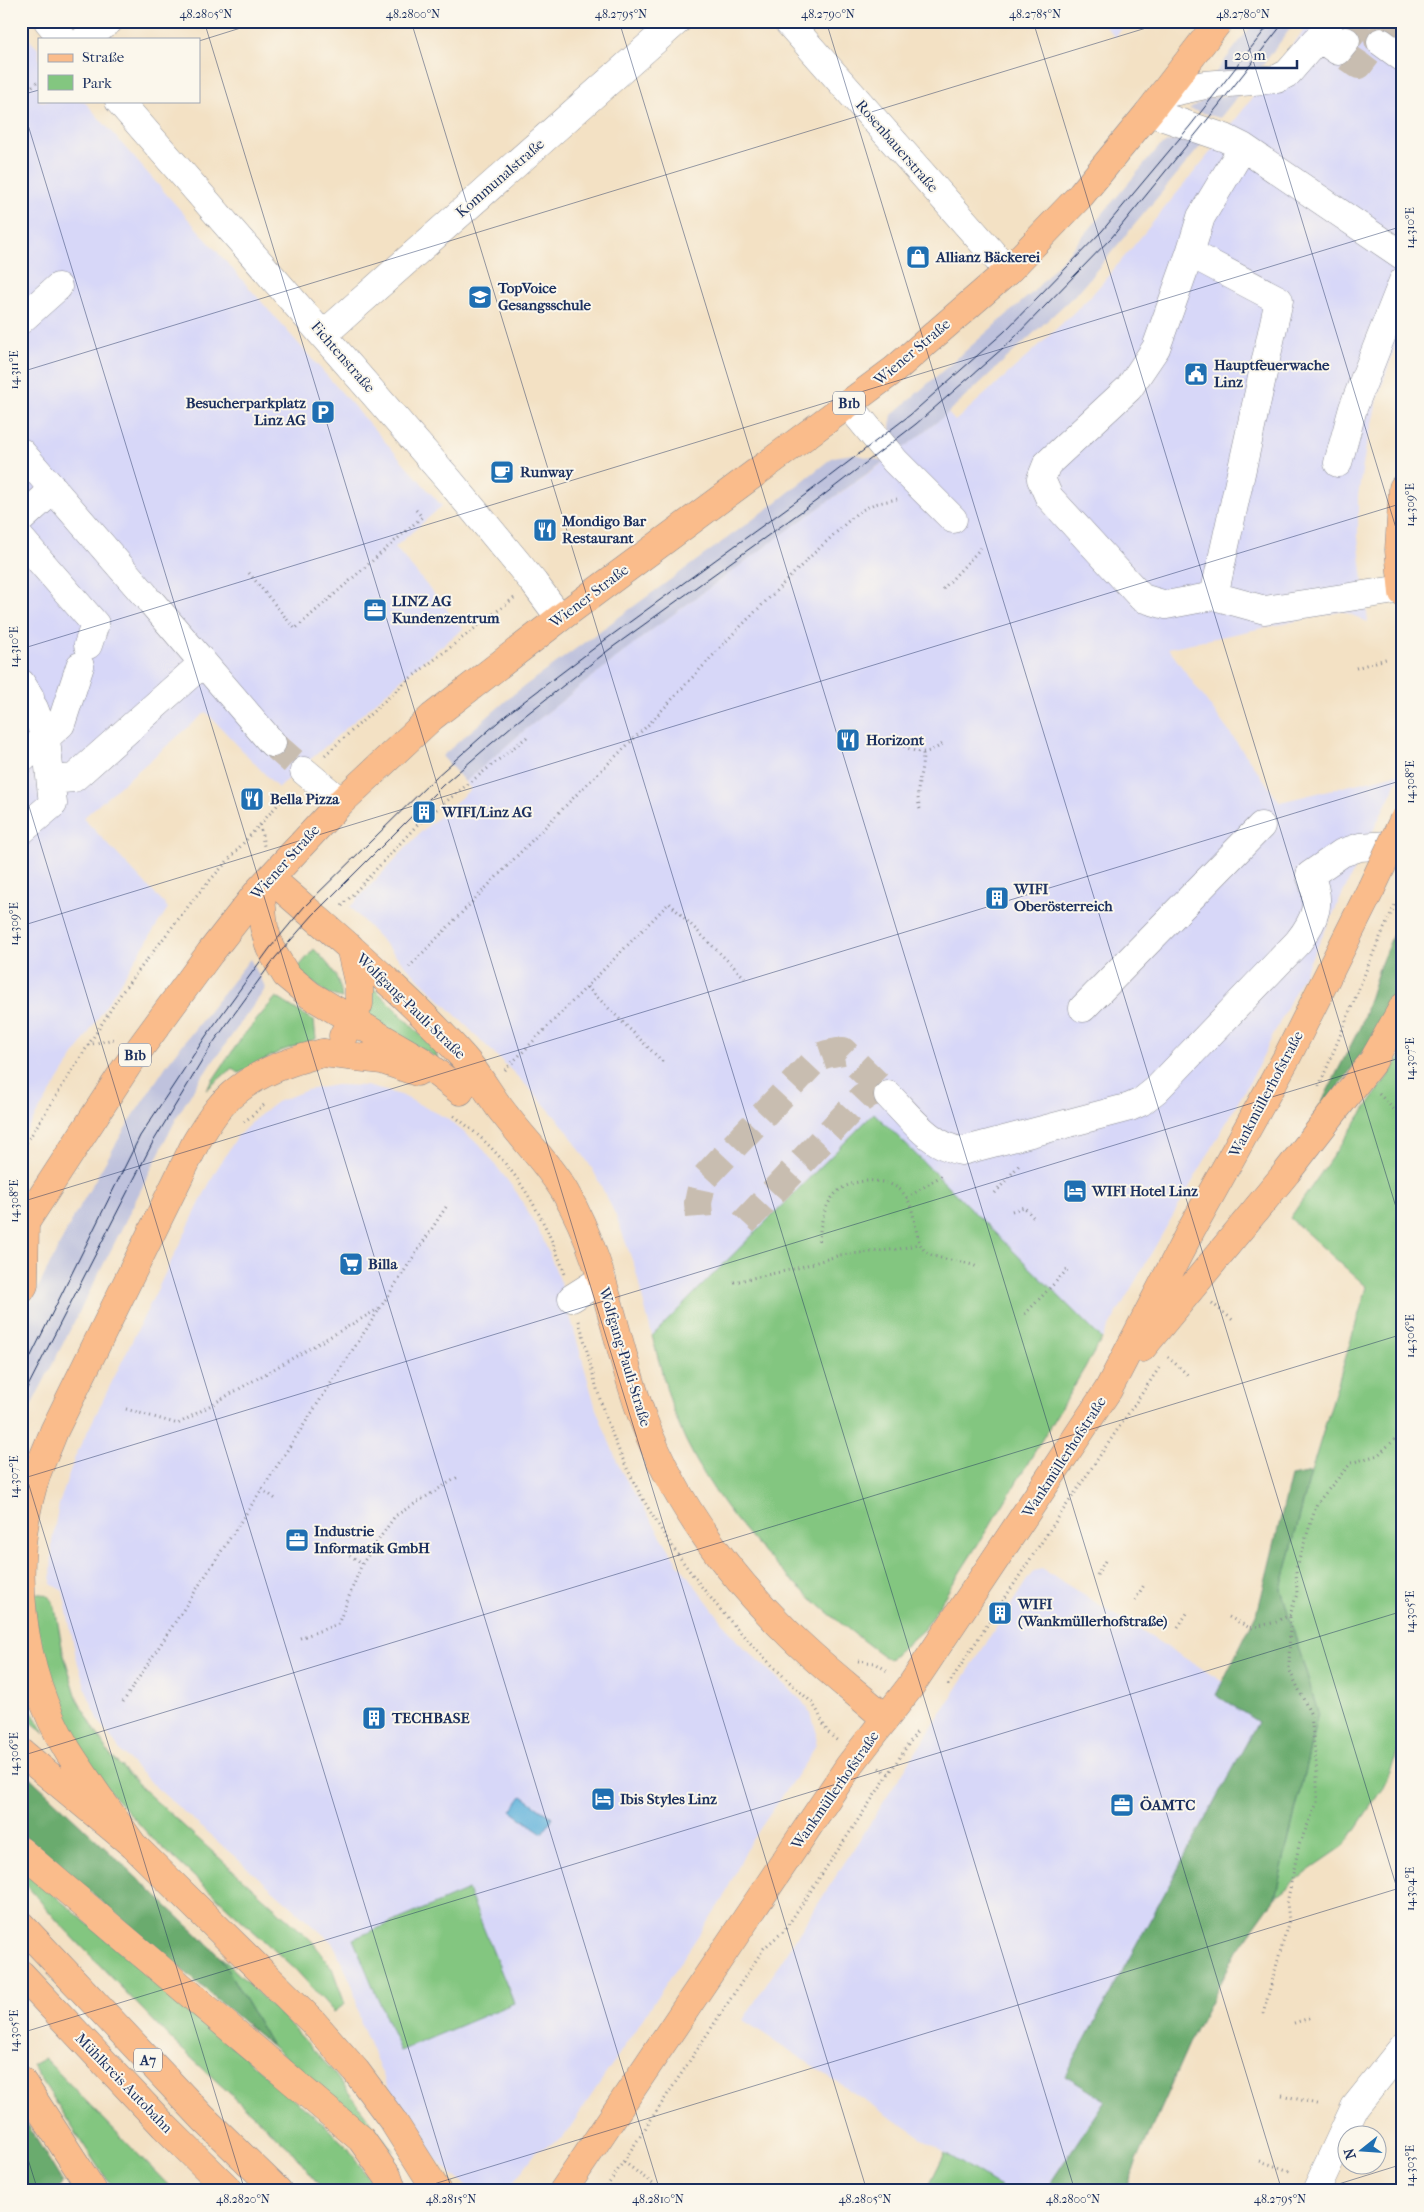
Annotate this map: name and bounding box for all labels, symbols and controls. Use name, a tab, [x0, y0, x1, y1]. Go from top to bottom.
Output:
text: 48.2805°N	[180, 7, 232, 21]
text: 48.2800°N	[386, 7, 440, 21]
text: 48.2795°N	[595, 7, 647, 21]
text: 48.2790°N	[801, 7, 855, 21]
text: 48.2785°N	[1009, 7, 1061, 21]
text: 48.2780°N	[1216, 7, 1270, 21]
legend	[38, 38, 200, 102]
scale bar	[1226, 38, 1298, 70]
text: 20 m	[1234, 46, 1266, 64]
text: Straße	[82, 48, 125, 66]
text: Park	[82, 74, 112, 92]
street label: Rosenbauerstraße	[852, 96, 942, 196]
street label: Kommunalstraße	[452, 134, 548, 221]
text: 14.310°E	[1403, 207, 1417, 249]
shop icon: Allianz Bäckerei	[905, 244, 931, 270]
place label: Allianz Bäckerei	[935, 248, 1041, 266]
place label: TopVoice Gesangsschule	[497, 279, 592, 314]
school or university icon: TopVoice Gesangsschule	[467, 284, 493, 310]
street label: Wiener Straße	[869, 314, 954, 390]
street label: Fichtenstraße	[307, 318, 379, 397]
text: 14.311°E	[7, 350, 21, 390]
place label: Hauptfeuerwache Linz	[1214, 356, 1330, 391]
public building icon: Hauptfeuerwache Linz	[1183, 361, 1209, 387]
road number: B1b	[833, 392, 865, 414]
place label: Besucherparkplatz Linz AG	[186, 394, 306, 429]
parking icon: Besucherparkplatz Linz AG	[310, 399, 336, 425]
cafe icon: Runway	[489, 459, 515, 485]
place label: Runway	[520, 463, 574, 481]
text: 14.309°E	[1403, 483, 1417, 527]
place label: Mondigo Bar Restaurant	[561, 512, 647, 547]
restaurant icon: Mondigo Bar Restaurant	[532, 517, 558, 543]
street label: Wiener Straße	[545, 560, 632, 632]
place label: LINZ AG Kundenzentrum	[392, 592, 500, 627]
office icon: LINZ AG Kundenzentrum	[362, 597, 388, 623]
text: 14.310°E	[7, 626, 21, 668]
restaurant icon: Horizont	[835, 727, 861, 753]
place label: Horizont	[866, 731, 925, 749]
text: 14.308°E	[1403, 760, 1417, 804]
restaurant icon: Bella Pizza	[239, 786, 265, 812]
place label: Bella Pizza	[270, 790, 340, 808]
building icon: WIFI/Linz AG	[411, 799, 437, 825]
place label: WIFI/Linz AG	[441, 803, 533, 821]
street label: Wiener Straße	[246, 821, 324, 904]
place label: WIFI Oberösterreich	[1013, 880, 1113, 915]
building icon: WIFI Oberösterreich	[984, 885, 1010, 911]
text: 14.309°E	[7, 902, 21, 946]
street label: Wolfgang-Pauli-Straße	[352, 949, 470, 1063]
street label: Wankmüllerhofstraße	[1225, 1027, 1307, 1161]
text: 14.307°E	[1403, 1037, 1417, 1081]
road number: B1b	[119, 1044, 151, 1066]
hotel icon: WIFI Hotel Linz	[1062, 1178, 1088, 1204]
text: 14.308°E	[7, 1179, 21, 1223]
place label: WIFI Hotel Linz	[1091, 1182, 1198, 1200]
supermarket icon: Billa	[338, 1251, 364, 1277]
place label: Billa	[368, 1255, 398, 1273]
street label: Wolfgang-Pauli-Straße	[595, 1284, 655, 1429]
text: 14.306°E	[1403, 1314, 1417, 1358]
street label: Wankmüllerhofstraße	[1018, 1393, 1110, 1522]
text: 14.307°E	[7, 1455, 21, 1499]
place label: Industrie Informatik GmbH	[314, 1522, 430, 1557]
office icon: Industrie Informatik GmbH	[284, 1527, 310, 1553]
text: 14.305°E	[1403, 1591, 1417, 1633]
place label: WIFI (Wankmüllerhofstraße)	[1017, 1595, 1168, 1630]
building icon: WIFI (Wankmüllerhofstraße)	[987, 1600, 1013, 1626]
building icon: TECHBASE	[361, 1705, 387, 1731]
place label: TECHBASE	[391, 1709, 470, 1727]
street label: Wankmüllerhofstraße	[787, 1727, 883, 1853]
text: 14.306°E	[7, 1732, 21, 1776]
hotel icon: Ibis Styles Linz	[590, 1786, 616, 1812]
place label: Ibis Styles Linz	[620, 1790, 717, 1808]
office icon: ÖAMTC	[1109, 1792, 1135, 1818]
place label: ÖAMTC	[1140, 1796, 1195, 1814]
text: 14.304°E	[1403, 1867, 1417, 1911]
text: 14.305°E	[7, 2010, 21, 2052]
street label: Mühlkreis Autobahn	[72, 2029, 177, 2137]
road number: A7	[134, 2048, 162, 2072]
north arrow	[1336, 2124, 1386, 2174]
text: 14.303°E	[1403, 2145, 1417, 2187]
text: N	[1340, 2146, 1360, 2161]
text: 48.2820°N	[216, 2192, 270, 2206]
text: 48.2815°N	[426, 2192, 476, 2206]
text: 48.2810°N	[632, 2192, 684, 2206]
text: 48.2805°N	[839, 2192, 891, 2206]
text: 48.2800°N	[1046, 2192, 1100, 2206]
text: 48.2795°N	[1254, 2192, 1306, 2206]

